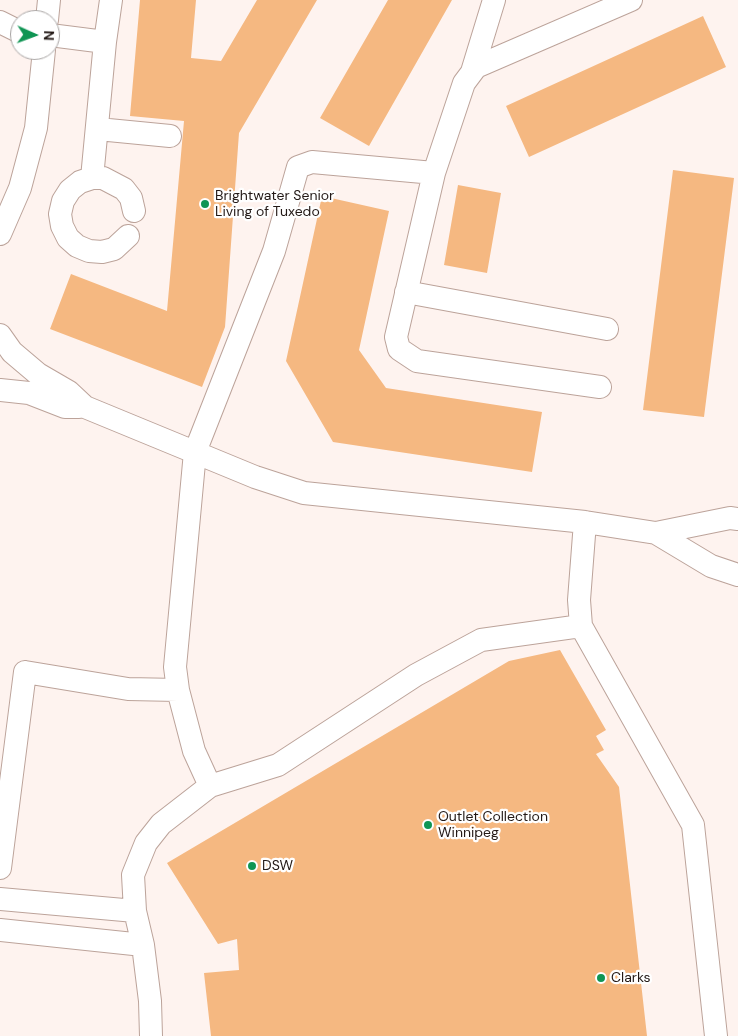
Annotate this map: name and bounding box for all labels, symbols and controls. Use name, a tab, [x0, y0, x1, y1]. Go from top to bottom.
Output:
north arrow	[10, 10, 60, 60]
text: N	[40, 30, 58, 41]
place label: Brightwater Senior Living of Tuxedo	[215, 188, 334, 220]
marker: Brightwater Senior Living of Tuxedo	[199, 198, 211, 210]
place label: Outlet Collection Winnipeg	[438, 809, 548, 842]
marker: Outlet Collection Winnipeg	[422, 819, 434, 831]
place label: DSW	[262, 858, 293, 874]
marker: DSW	[246, 860, 258, 872]
place label: Clarks	[611, 970, 651, 986]
marker: Clarks	[595, 972, 607, 984]

